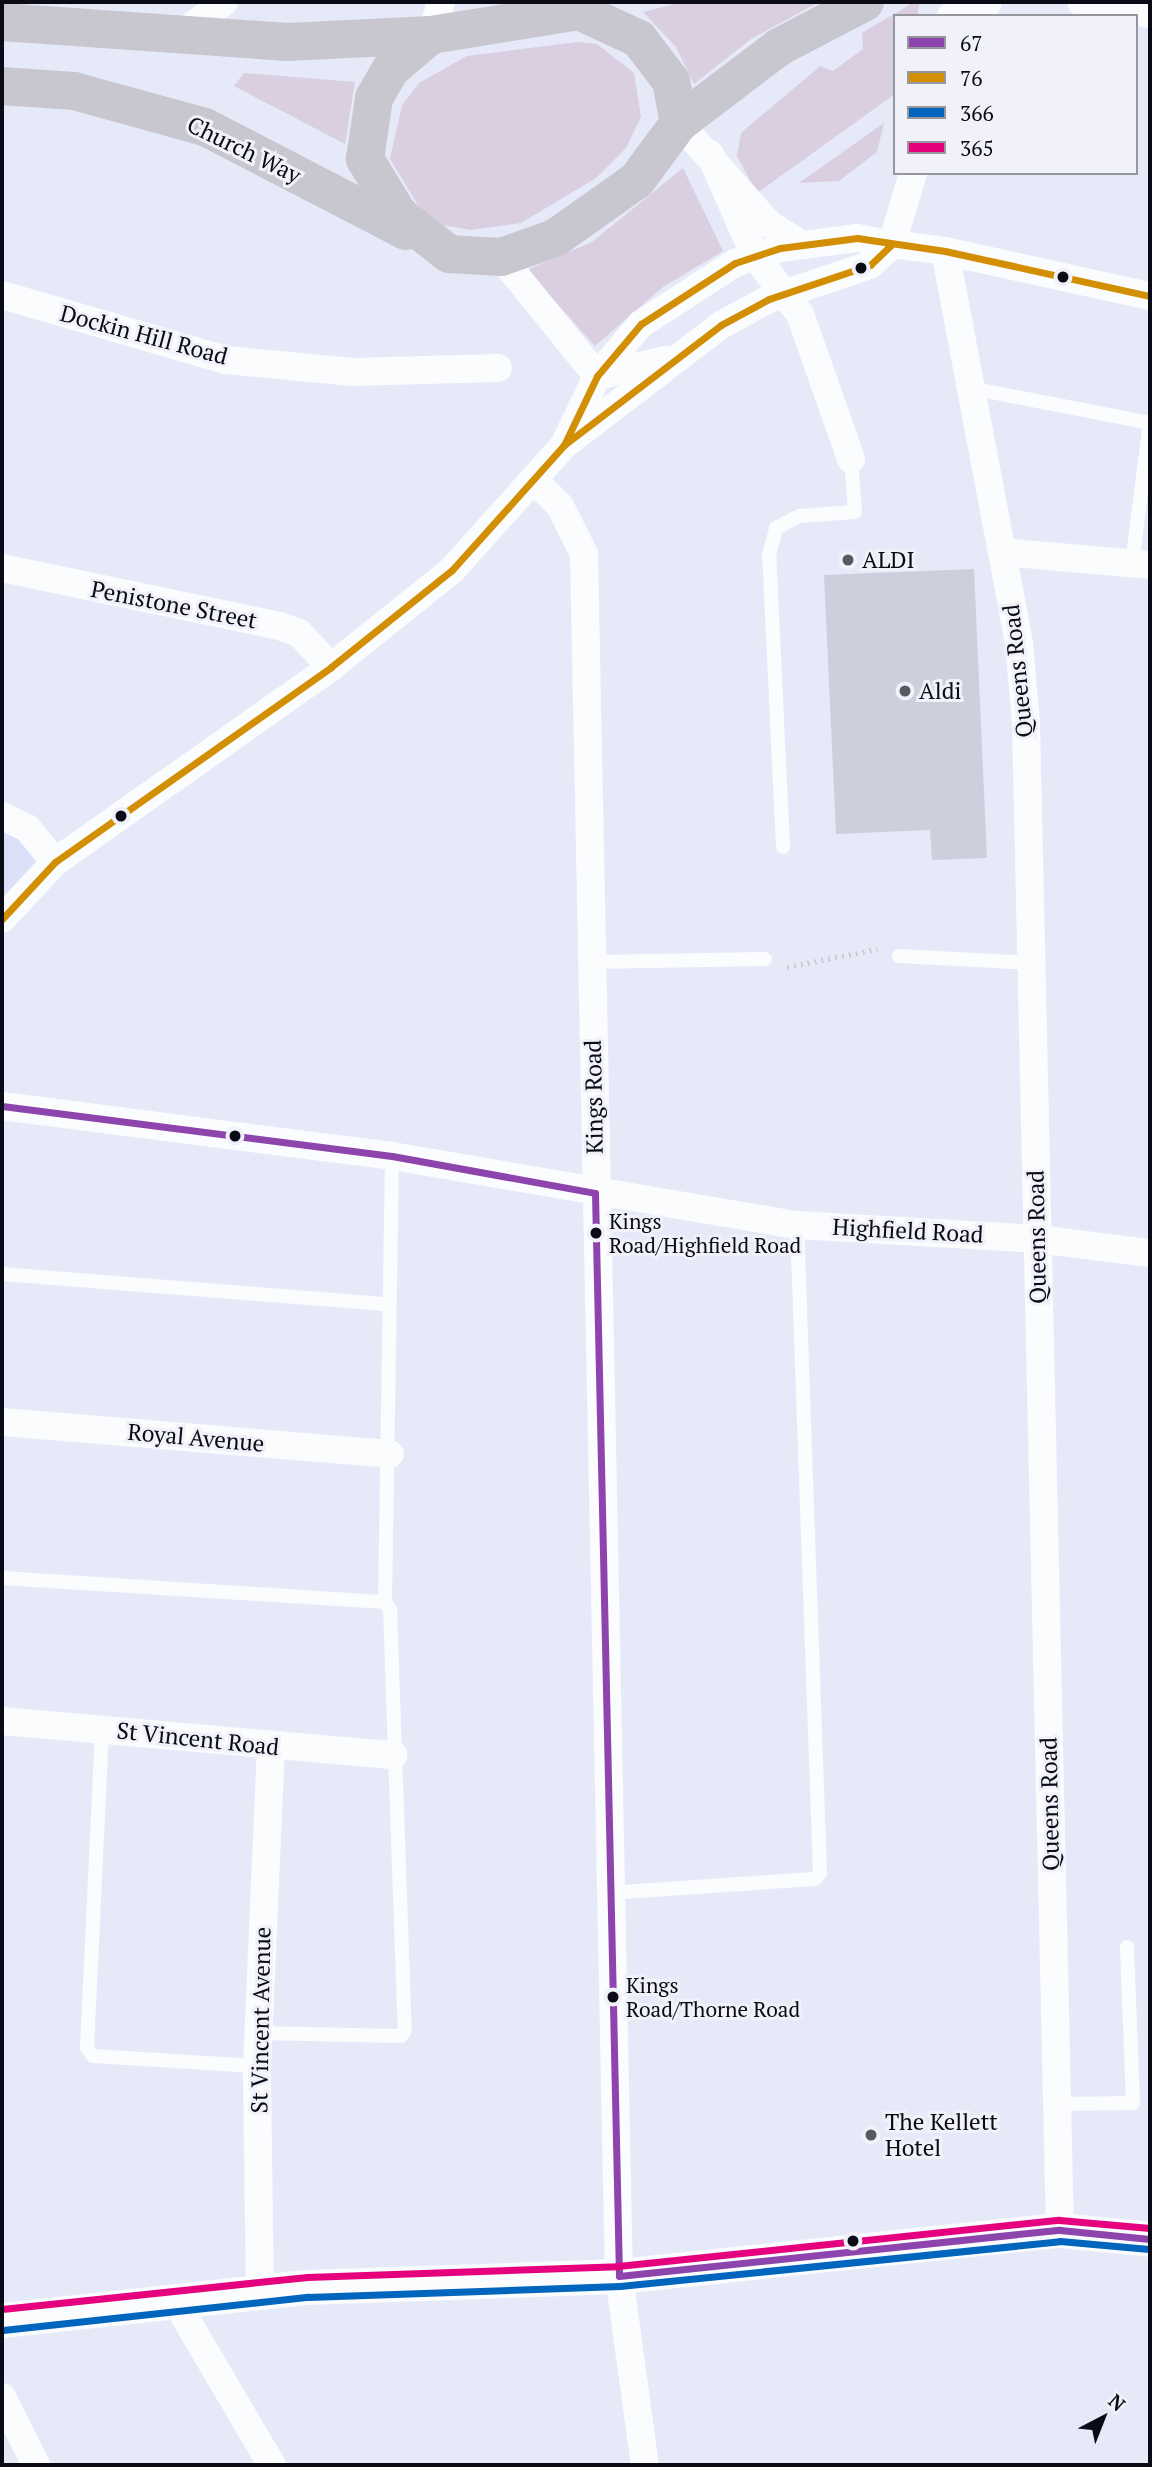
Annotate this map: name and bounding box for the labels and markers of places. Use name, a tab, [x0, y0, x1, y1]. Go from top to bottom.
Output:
unlabelled marker	[854, 261, 868, 275]
unlabelled marker	[1056, 270, 1070, 284]
place label: ALDI	[862, 546, 915, 574]
marker: ALDI	[840, 552, 856, 568]
place label: Aldi	[919, 677, 961, 705]
marker: Aldi	[897, 683, 913, 699]
unlabelled marker	[114, 809, 128, 823]
unlabelled marker	[228, 1129, 242, 1143]
place label: Kings Road/Highfield Road	[609, 1208, 801, 1258]
marker: Kings Road/Highfield Road	[589, 1226, 603, 1240]
place label: Kings Road/Thorne Road	[626, 1972, 800, 2022]
marker: Kings Road/Thorne Road	[606, 1990, 620, 2004]
place label: The Kellett Hotel	[885, 2108, 998, 2162]
marker: The Kellett Hotel	[863, 2127, 879, 2143]
unlabelled marker	[846, 2234, 860, 2248]

